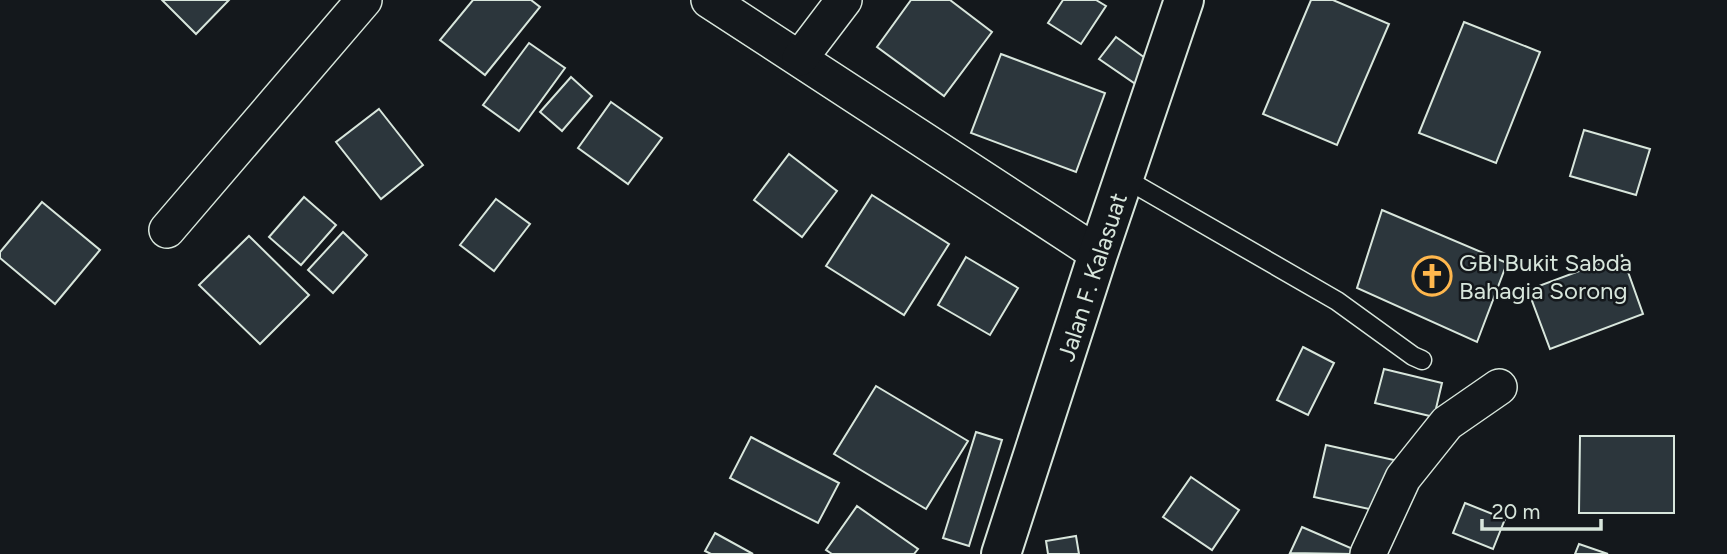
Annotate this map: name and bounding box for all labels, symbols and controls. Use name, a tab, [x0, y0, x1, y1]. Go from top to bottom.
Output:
street label: Jalan F. Kalasuat	[1051, 189, 1133, 365]
place label: GBI Bukit Sabda Bahagia Sorong	[1459, 248, 1632, 305]
church icon: GBI Bukit Sabda Bahagia Sorong	[1411, 255, 1453, 297]
scale bar	[1482, 488, 1601, 532]
text: 20 m	[1492, 499, 1540, 524]

